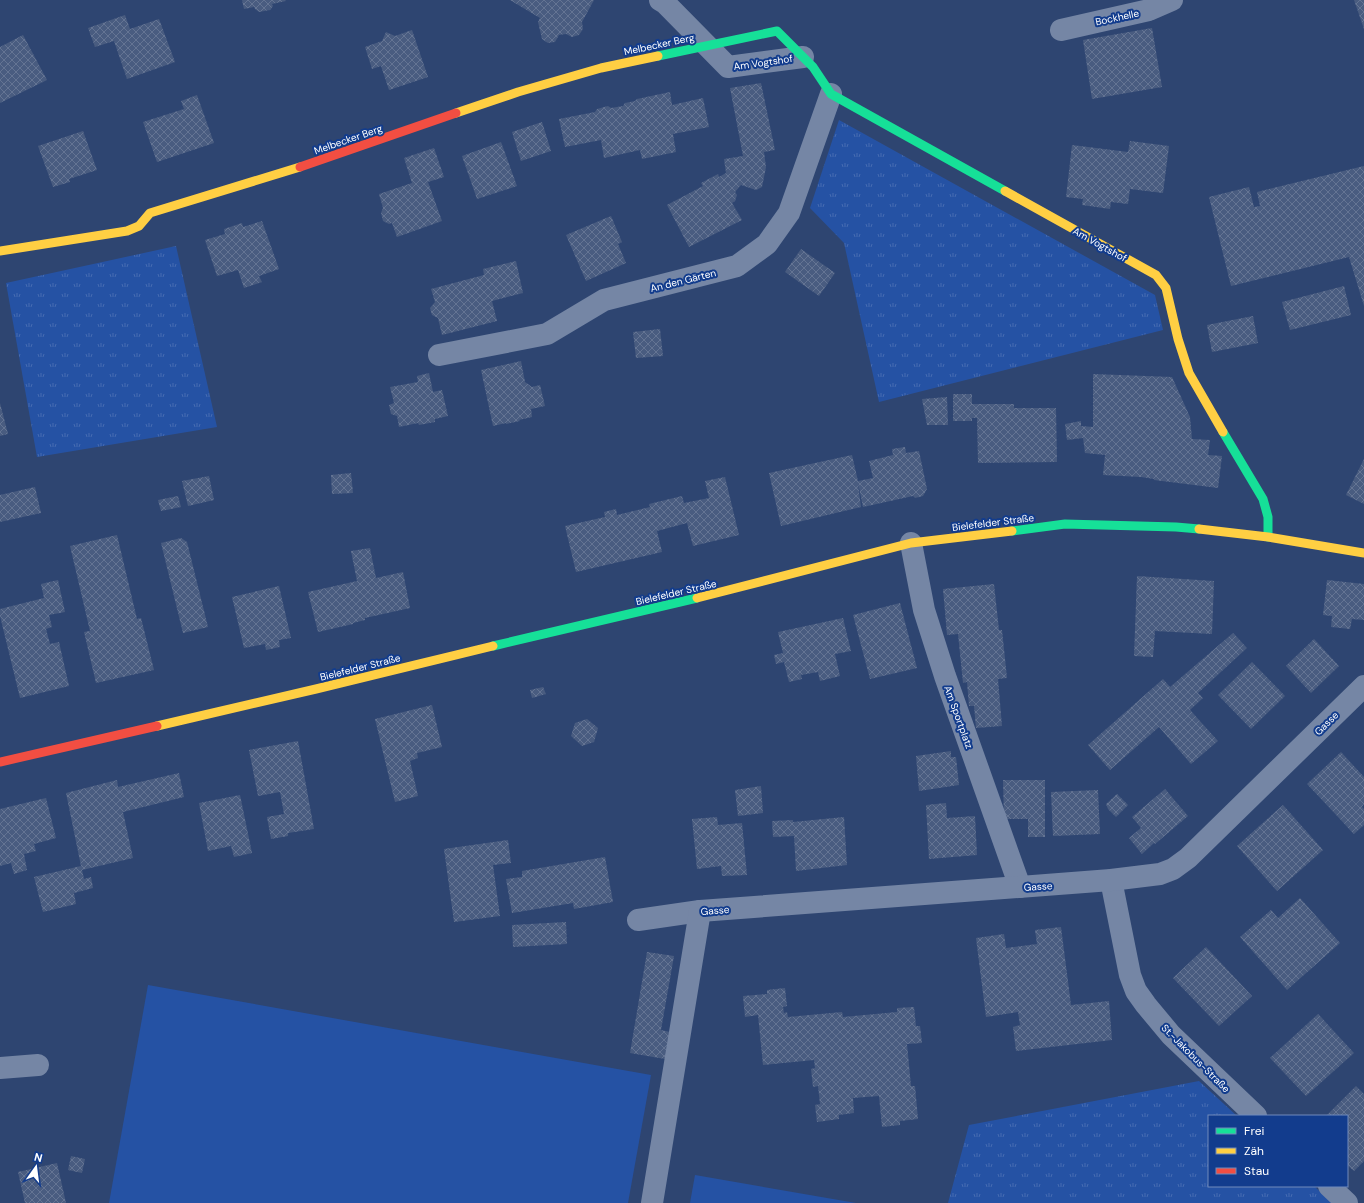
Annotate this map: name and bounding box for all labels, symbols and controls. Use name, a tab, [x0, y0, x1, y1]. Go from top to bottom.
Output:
street label: Bockhelle	[1094, 6, 1140, 28]
street label: Melbecker Berg	[623, 31, 696, 58]
street label: Am Vogtshof	[733, 52, 794, 73]
street label: Melbecker Berg	[312, 122, 385, 157]
street label: Am Vogtshof	[1071, 224, 1129, 265]
street label: An den Gärten	[649, 266, 718, 295]
street label: Bielefelder Straße	[951, 511, 1035, 534]
street label: Bielefelder Straße	[634, 577, 718, 608]
street label: Bielefelder Straße	[319, 651, 402, 684]
street label: Am Sportplatz	[941, 684, 976, 751]
street label: Gasse	[1312, 708, 1341, 738]
street label: Gasse	[1023, 879, 1053, 894]
street label: Gasse	[700, 903, 730, 918]
street label: St.-Jakobus-Straße	[1159, 1021, 1233, 1096]
legend	[1208, 1115, 1348, 1187]
text: Frei	[1244, 1123, 1264, 1139]
text: Zäh	[1244, 1143, 1264, 1159]
north arrow	[16, 1147, 56, 1187]
text: N	[33, 1150, 44, 1165]
text: Stau	[1244, 1163, 1269, 1179]

